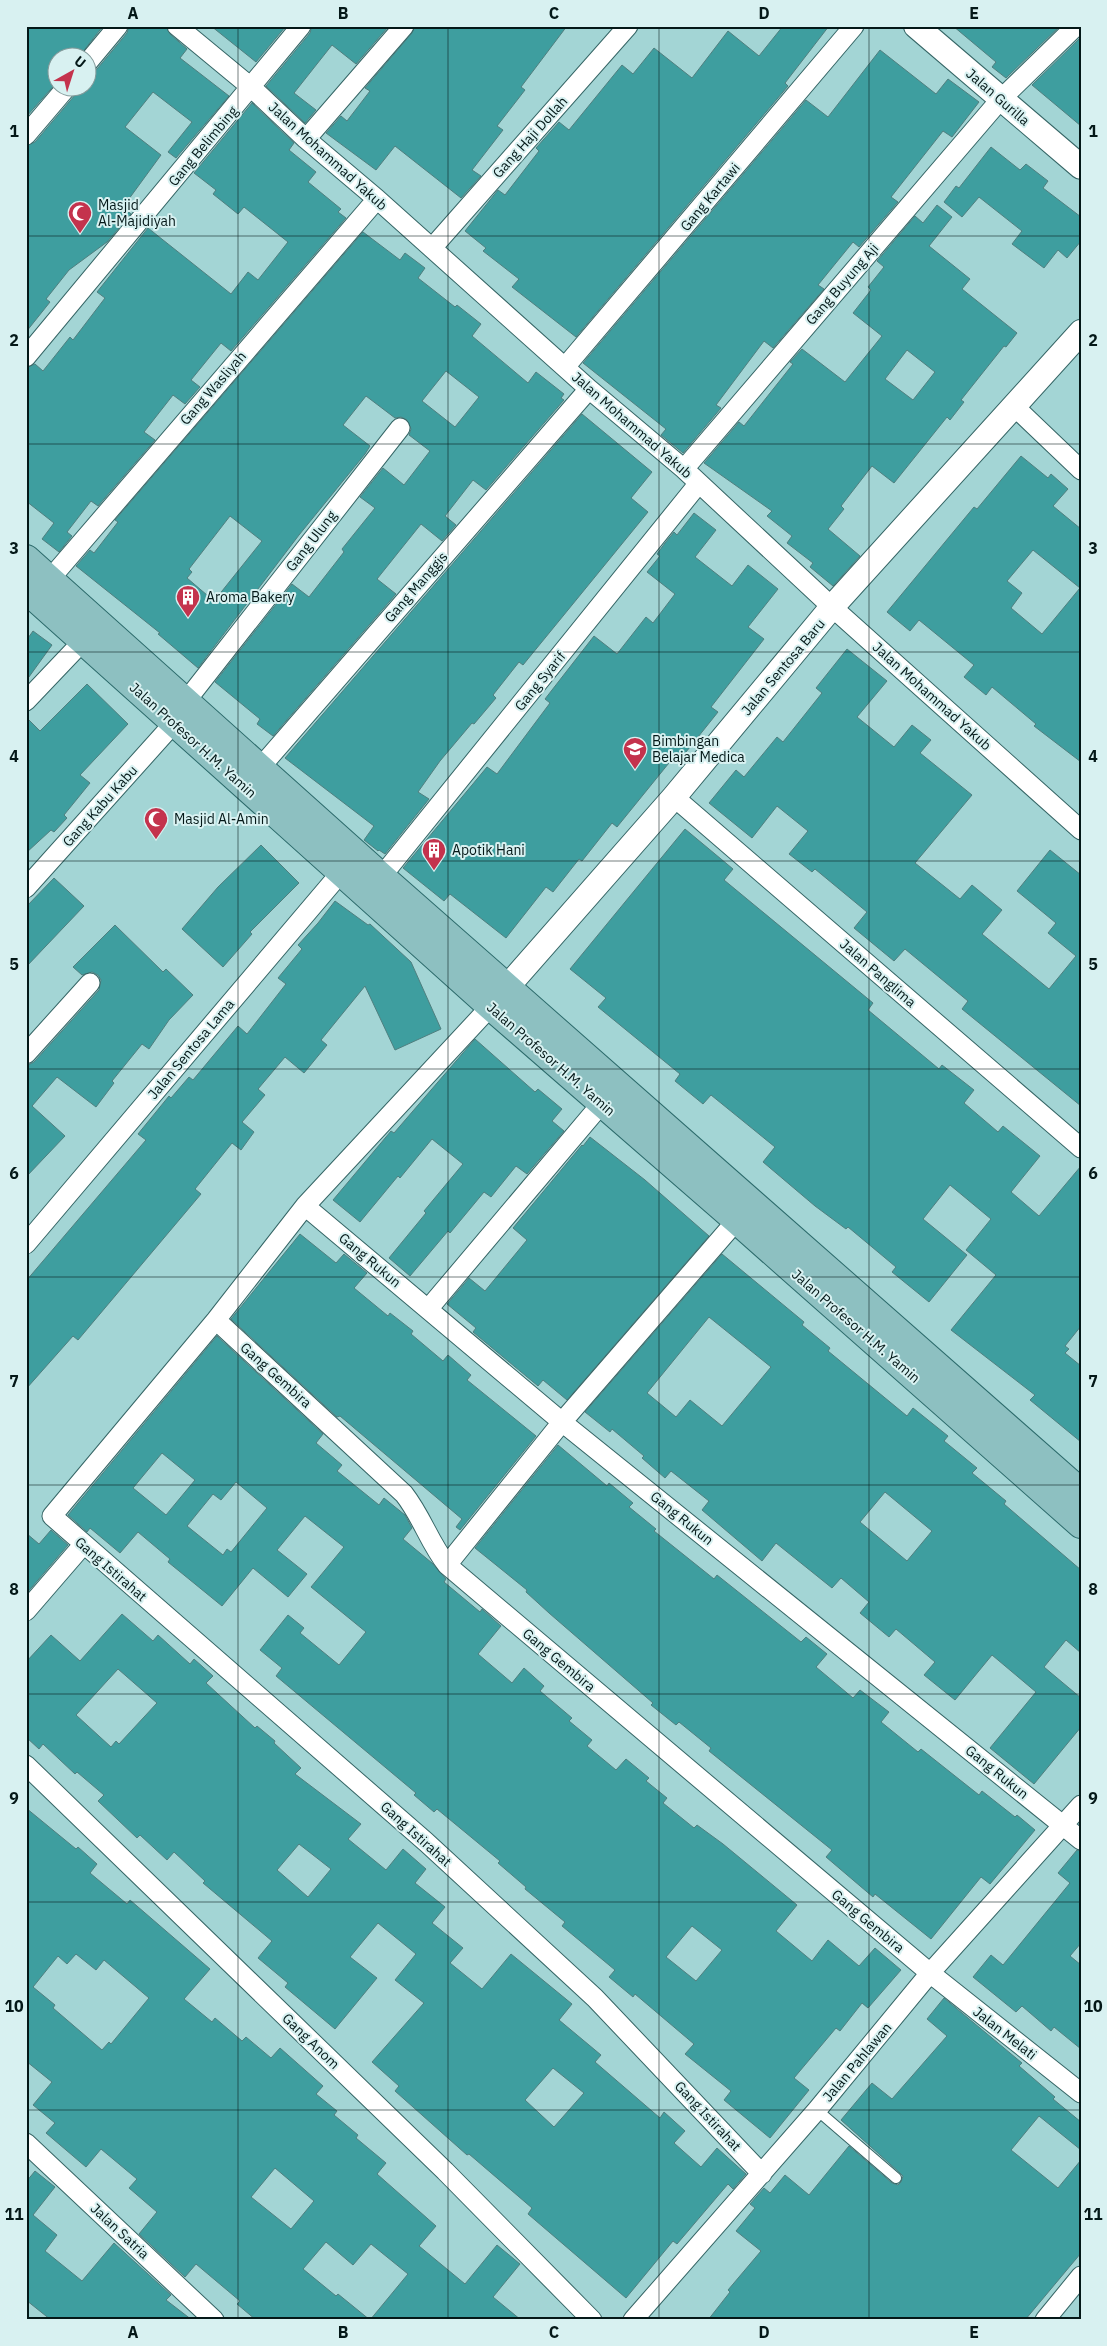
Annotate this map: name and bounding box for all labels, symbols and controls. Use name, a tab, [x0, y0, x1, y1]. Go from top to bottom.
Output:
text: A	[128, 3, 139, 23]
text: B	[338, 3, 349, 23]
text: C	[549, 3, 559, 23]
text: D	[758, 3, 770, 23]
text: E	[969, 3, 979, 23]
north arrow	[48, 48, 98, 98]
text: U	[71, 52, 90, 72]
street label: Jalan Gurilla	[962, 64, 1034, 130]
street label: Gang Haji Dollah	[489, 92, 571, 182]
street label: Jalan Mohammad Yakub	[265, 98, 391, 214]
street label: Gang Belimbing	[164, 102, 242, 190]
text: 1	[9, 121, 19, 141]
text: 1	[1088, 121, 1098, 141]
street label: Gang Kartawi	[676, 159, 744, 235]
place label: Masjid Al-Majidiyah	[98, 196, 176, 230]
mosque icon: Masjid Al-Majidiyah	[67, 200, 93, 234]
street label: Gang Buyung Aji	[802, 239, 882, 329]
text: 2	[9, 330, 19, 350]
text: 2	[1088, 330, 1098, 350]
street label: Gang Wasliyah	[176, 347, 250, 429]
street label: Jalan Mohammad Yakub	[568, 368, 696, 482]
street label: Gang Ulung	[282, 506, 341, 575]
text: 3	[9, 538, 19, 558]
text: 3	[1088, 538, 1098, 558]
street label: Gang Manggis	[380, 548, 452, 626]
building icon: Aroma Bakery	[175, 584, 201, 618]
place label: Aroma Bakery	[206, 588, 295, 606]
street label: Jalan Sentosa Baru	[737, 615, 829, 719]
street label: Jalan Mohammad Yakub	[869, 638, 995, 754]
street label: Gang Syarif	[511, 647, 570, 714]
street label: Jalan Profesor H.M. Yamin	[126, 678, 260, 802]
place label: Bimbingan Belajar Medica	[652, 732, 745, 766]
school or university icon: Bimbingan Belajar Medica	[622, 736, 648, 770]
text: 4	[9, 746, 19, 766]
text: 4	[1088, 746, 1098, 766]
street label: Gang Kabu Kabu	[59, 761, 141, 851]
mosque icon: Masjid Al-Amin	[143, 806, 169, 840]
place label: Masjid Al-Amin	[174, 810, 269, 828]
building icon: Apotik Hani	[421, 837, 447, 871]
place label: Apotik Hani	[452, 841, 525, 859]
street label: Jalan Panglima	[836, 935, 920, 1011]
text: 5	[9, 954, 19, 974]
text: 5	[1088, 954, 1098, 974]
street label: Jalan Sentosa Lama	[144, 995, 239, 1103]
street label: Jalan Profesor H.M. Yamin	[483, 998, 619, 1120]
text: 6	[9, 1163, 19, 1183]
text: 6	[1088, 1163, 1098, 1183]
street label: Gang Rukun	[335, 1229, 405, 1291]
street label: Jalan Profesor H.M. Yamin	[788, 1265, 924, 1387]
street label: Gang Gembira	[237, 1338, 316, 1412]
text: 7	[9, 1371, 19, 1391]
text: 7	[1088, 1371, 1098, 1391]
street label: Gang Rukun	[647, 1487, 717, 1549]
street label: Gang Istirahat	[71, 1533, 151, 1605]
text: 8	[9, 1579, 19, 1599]
text: 8	[1088, 1579, 1098, 1599]
street label: Gang Gembira	[519, 1624, 600, 1696]
street label: Gang Rukun	[962, 1741, 1032, 1803]
text: 9	[9, 1788, 19, 1808]
text: 9	[1088, 1788, 1098, 1808]
street label: Gang Istirahat	[377, 1797, 455, 1871]
street label: Gang Gembira	[828, 1885, 909, 1957]
text: 10	[4, 1996, 24, 2016]
text: 10	[1083, 1996, 1103, 2016]
street label: Jalan Melati	[970, 2003, 1040, 2063]
street label: Gang Anom	[279, 2009, 343, 2073]
street label: Jalan Pahlawan	[819, 2019, 895, 2105]
street label: Gang Istirahat	[671, 2077, 745, 2155]
street label: Jalan Satria	[87, 2199, 154, 2263]
text: 11	[4, 2204, 24, 2224]
text: 11	[1083, 2204, 1103, 2224]
text: A	[128, 2322, 139, 2342]
text: B	[338, 2322, 349, 2342]
text: C	[549, 2322, 559, 2342]
text: D	[758, 2322, 770, 2342]
text: E	[969, 2322, 979, 2342]

